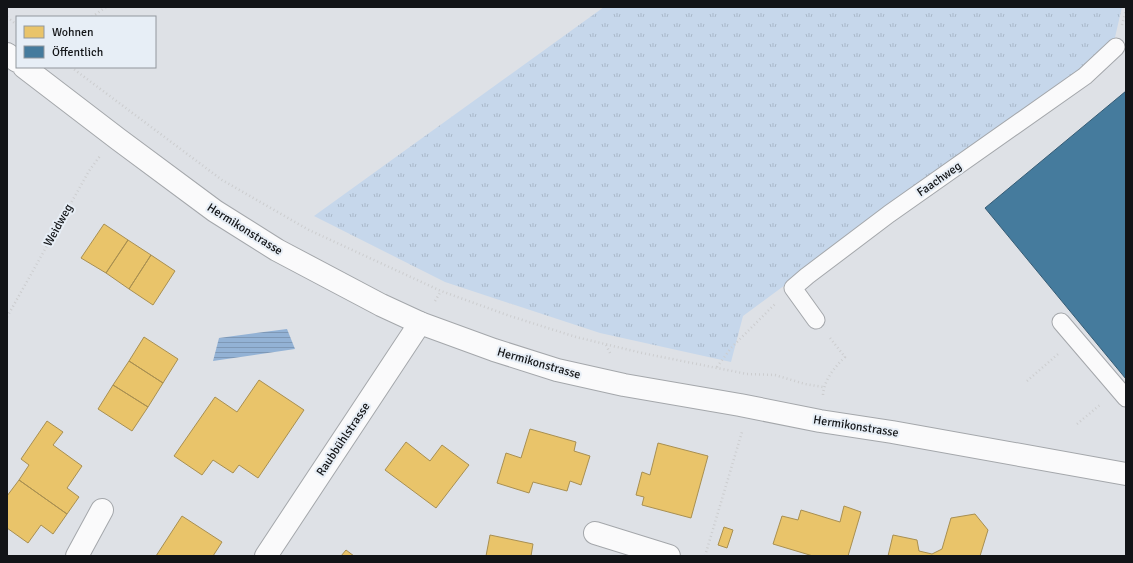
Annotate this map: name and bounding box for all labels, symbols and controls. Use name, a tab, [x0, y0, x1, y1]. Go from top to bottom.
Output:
legend	[16, 16, 156, 68]
text: Wohnen	[52, 25, 94, 40]
text: Öffentlich	[52, 45, 103, 60]
street label: Faachweg	[914, 159, 964, 200]
street label: Hermikonstrasse	[204, 200, 285, 259]
street label: Weidweg	[41, 201, 76, 249]
street label: Hermikonstrasse	[495, 344, 582, 383]
street label: Raubbühlstrasse	[313, 400, 374, 479]
street label: Hermikonstrasse	[812, 412, 900, 441]

